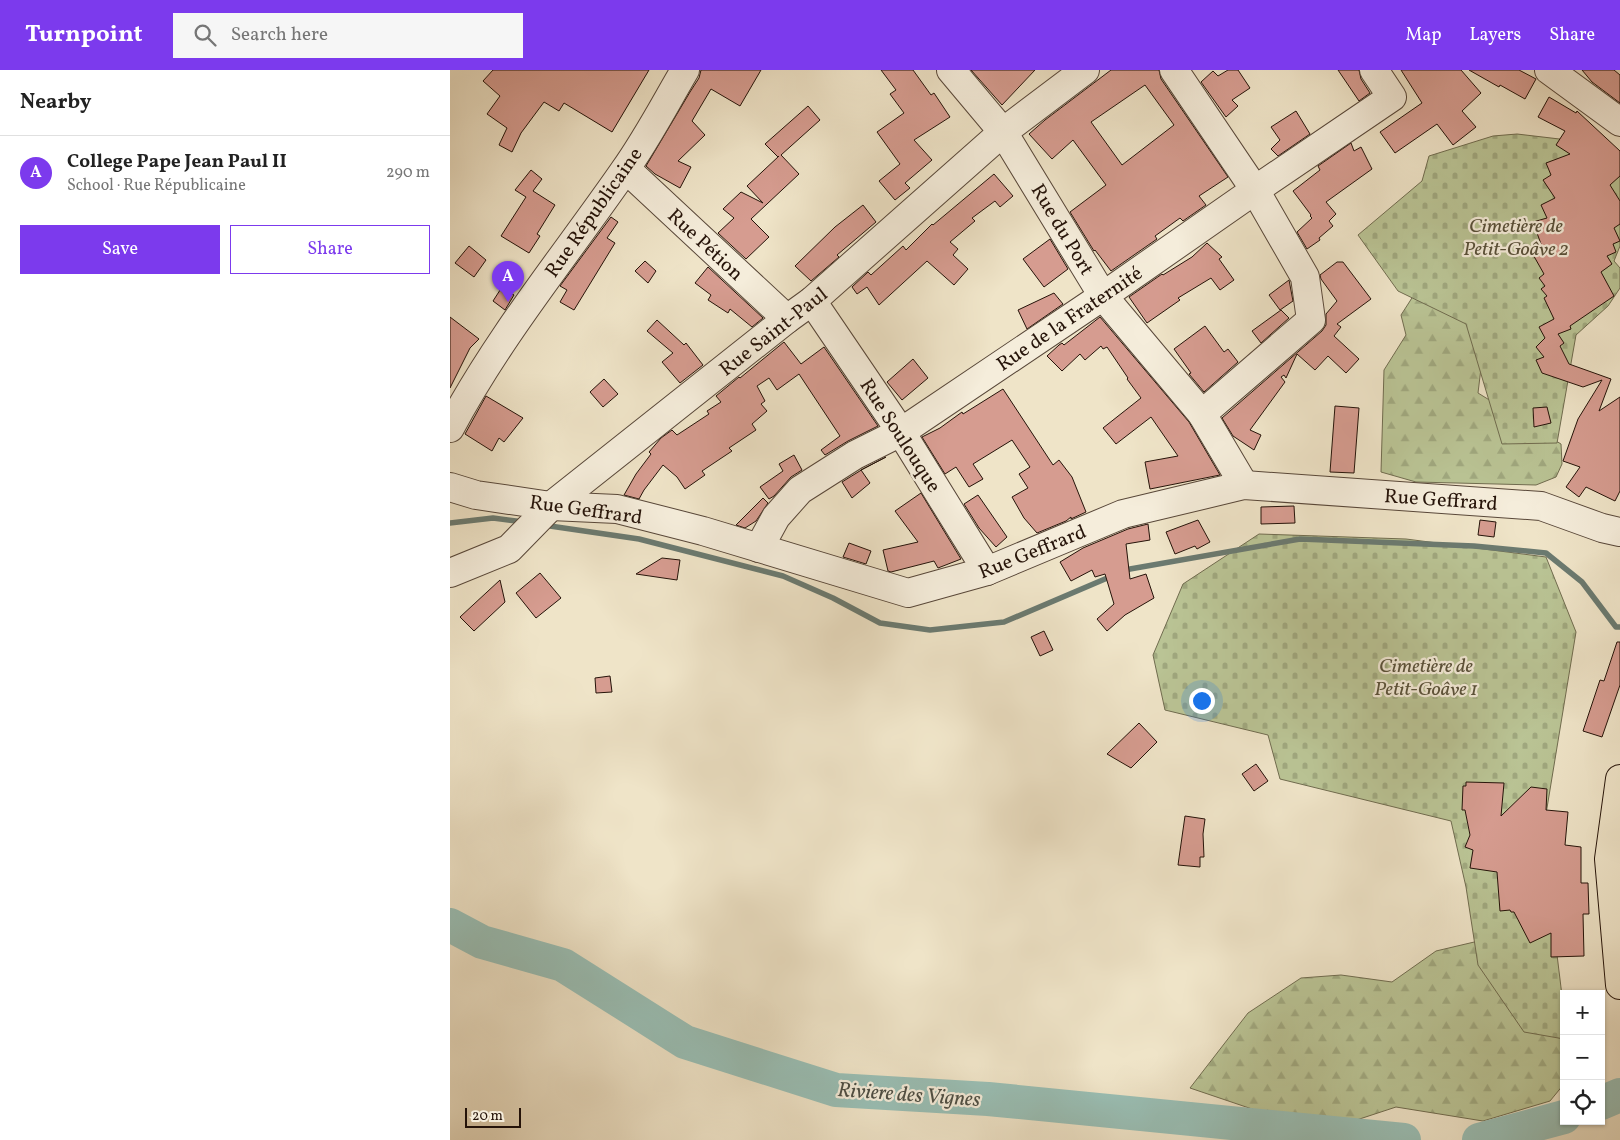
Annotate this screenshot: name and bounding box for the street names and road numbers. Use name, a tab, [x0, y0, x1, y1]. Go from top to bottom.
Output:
street label: Rue Républicaine	[539, 142, 650, 284]
street label: Rue du Port	[1023, 179, 1100, 281]
street label: Rue Pétion	[660, 203, 749, 288]
street label: Rue de la Fraternité	[992, 260, 1149, 379]
street label: Rue Saint-Paul	[714, 281, 834, 384]
street label: Rue Soulouque	[852, 374, 947, 499]
street label: Rue Geffrard	[1383, 483, 1499, 519]
street label: Rue Geffrard	[527, 489, 644, 533]
street label: Rue Geffrard	[975, 519, 1091, 587]

